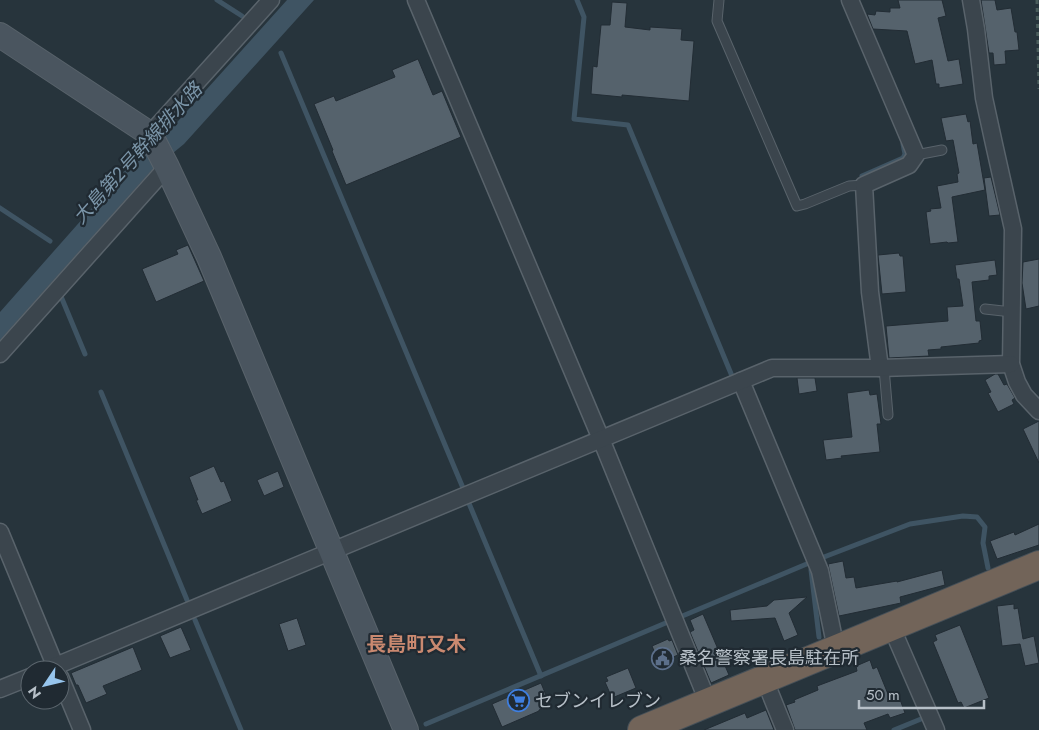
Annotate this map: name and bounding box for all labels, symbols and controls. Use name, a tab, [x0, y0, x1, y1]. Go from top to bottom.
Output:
water label: 大島第2号幹線排水路	[67, 75, 209, 230]
district label: 長島町又木	[366, 630, 466, 659]
place label: 桑名警察署長島駐在所	[679, 645, 859, 671]
public building icon: 桑名警察署長島駐在所	[651, 646, 675, 670]
north arrow	[20, 660, 70, 710]
scale bar	[859, 678, 984, 710]
text: N	[23, 682, 46, 703]
text: 50 m	[866, 684, 900, 706]
place label: セブンイレブン	[535, 688, 661, 714]
supermarket icon: セブンイレブン	[507, 689, 531, 713]

